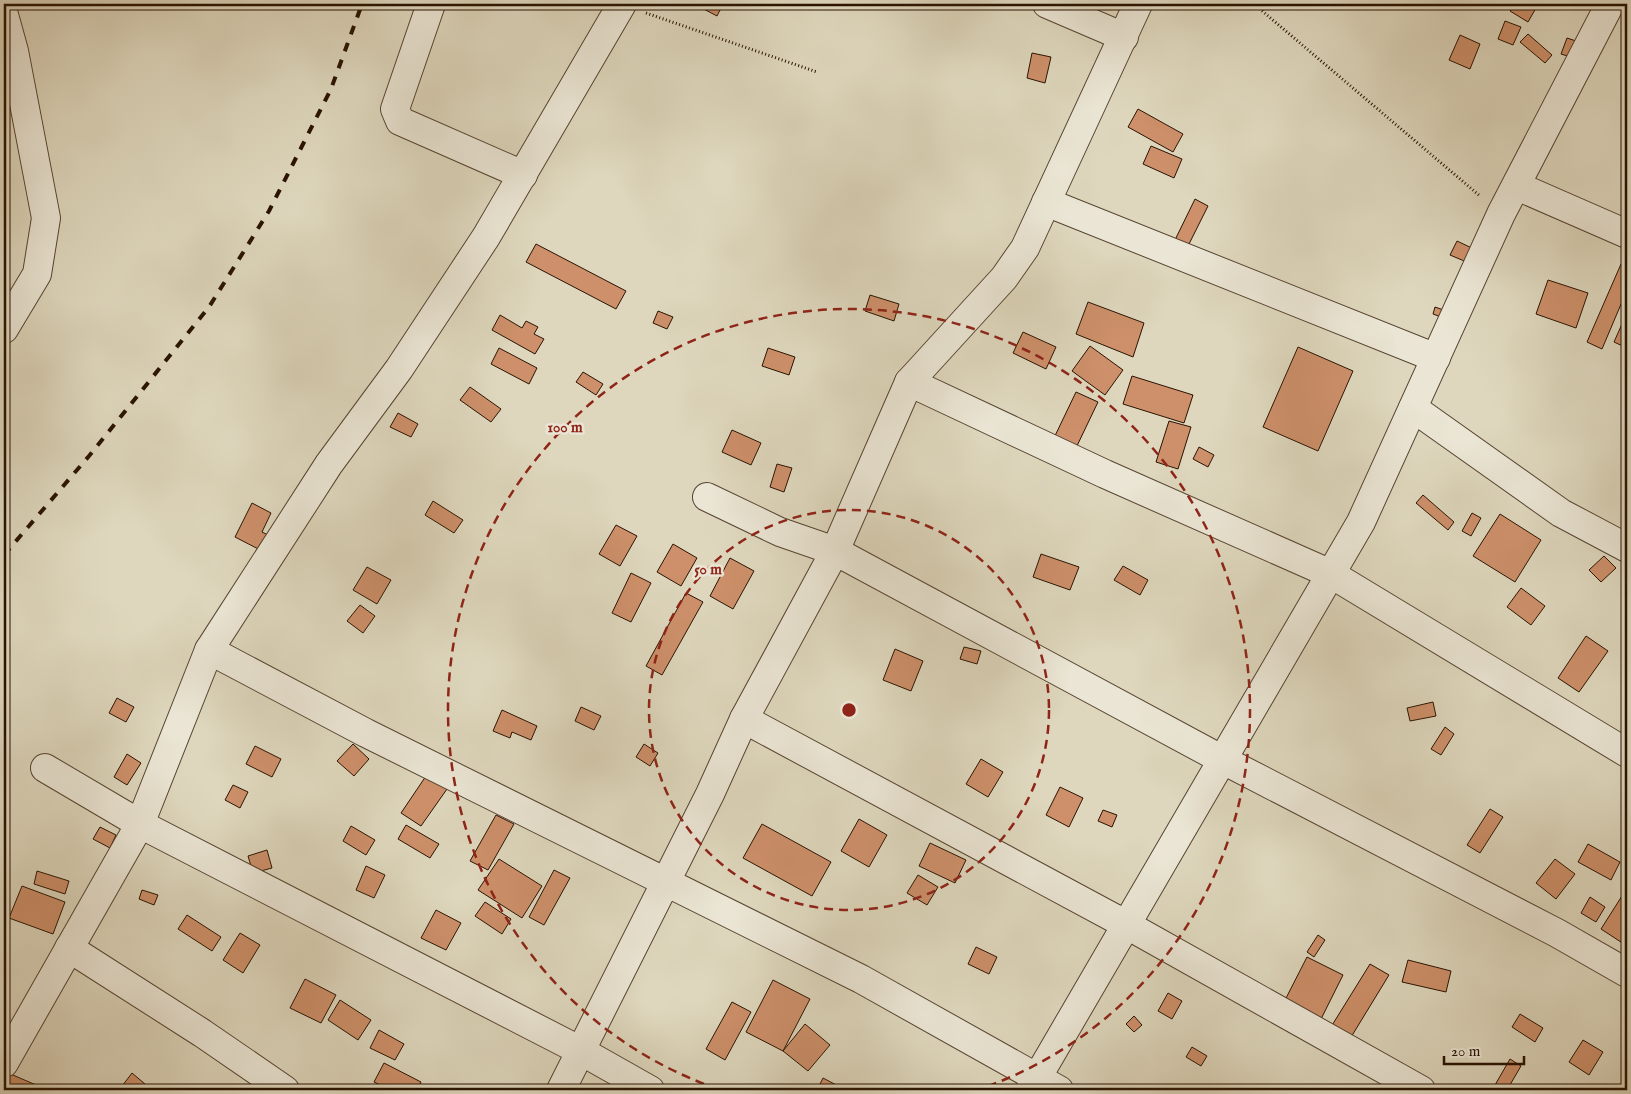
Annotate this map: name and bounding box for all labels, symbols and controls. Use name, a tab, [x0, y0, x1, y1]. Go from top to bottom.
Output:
text: 100 m	[547, 418, 583, 437]
text: 50 m	[694, 560, 722, 579]
centre of rings	[840, 701, 858, 719]
scale bar	[1444, 1034, 1524, 1066]
text: 20 m	[1451, 1042, 1481, 1061]

